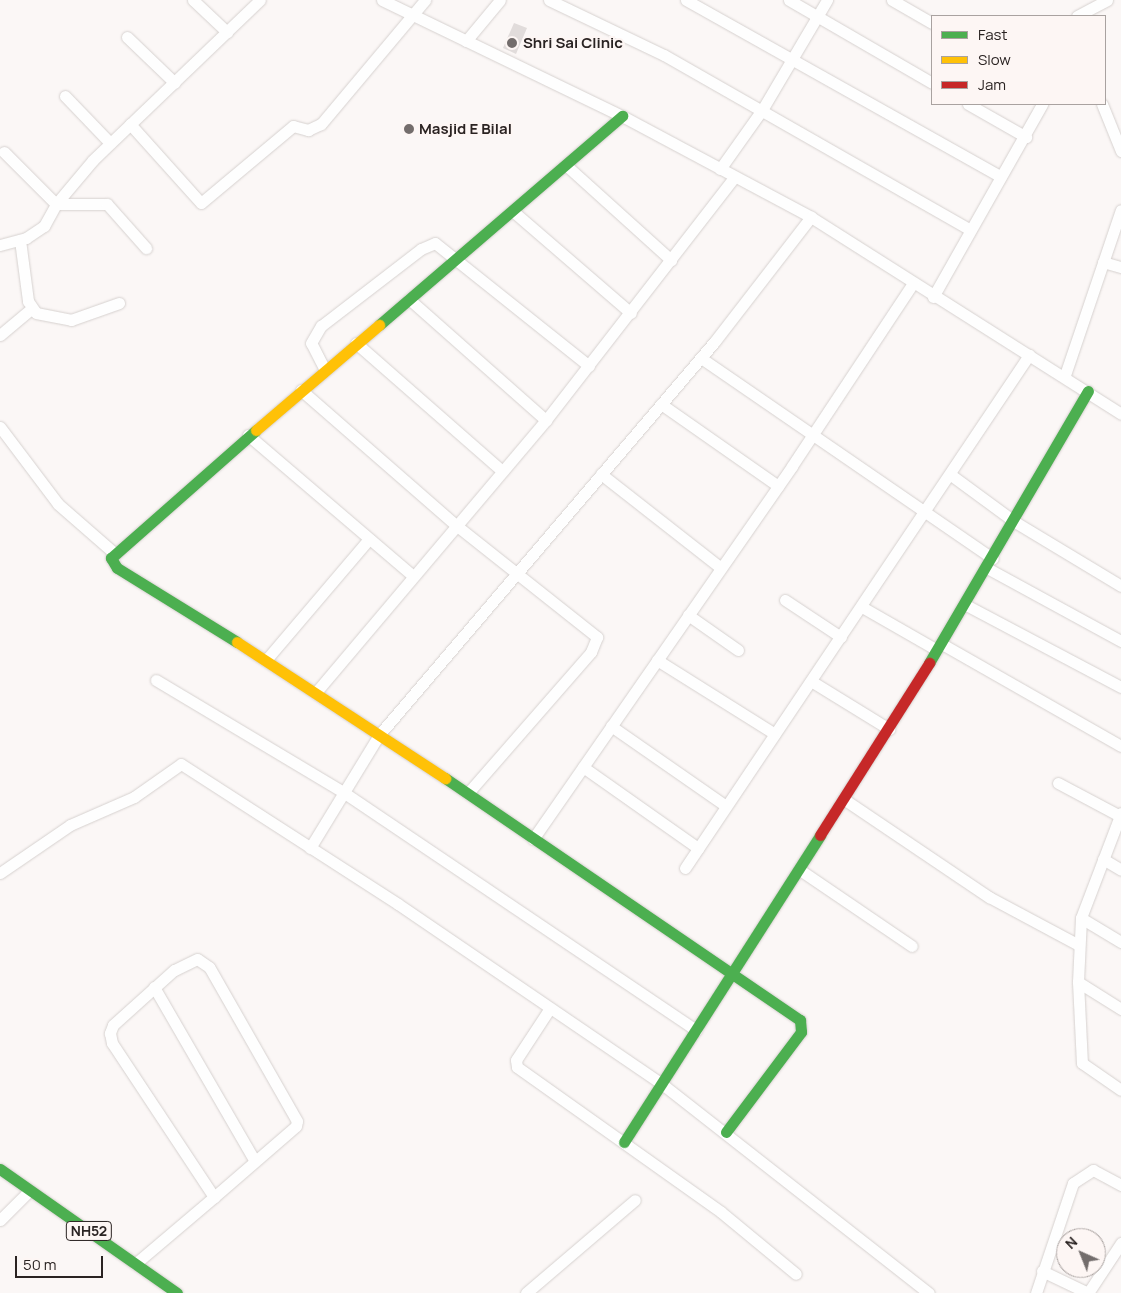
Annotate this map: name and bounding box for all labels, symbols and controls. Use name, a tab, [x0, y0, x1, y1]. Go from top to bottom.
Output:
legend	[931, 15, 1106, 105]
text: Fast	[978, 24, 1007, 45]
place label: Shri Sai Clinic	[523, 34, 623, 52]
marker: Shri Sai Clinic	[505, 36, 519, 50]
text: Slow	[978, 49, 1011, 70]
text: Jam	[978, 74, 1006, 95]
place label: Masjid E Bilal	[419, 120, 512, 138]
marker: Masjid E Bilal	[403, 123, 415, 135]
road number: NH52	[65, 1220, 113, 1242]
north arrow	[1056, 1228, 1106, 1278]
text: N	[1061, 1232, 1081, 1253]
scale bar	[18, 1246, 105, 1278]
text: 50 m	[23, 1254, 57, 1275]

